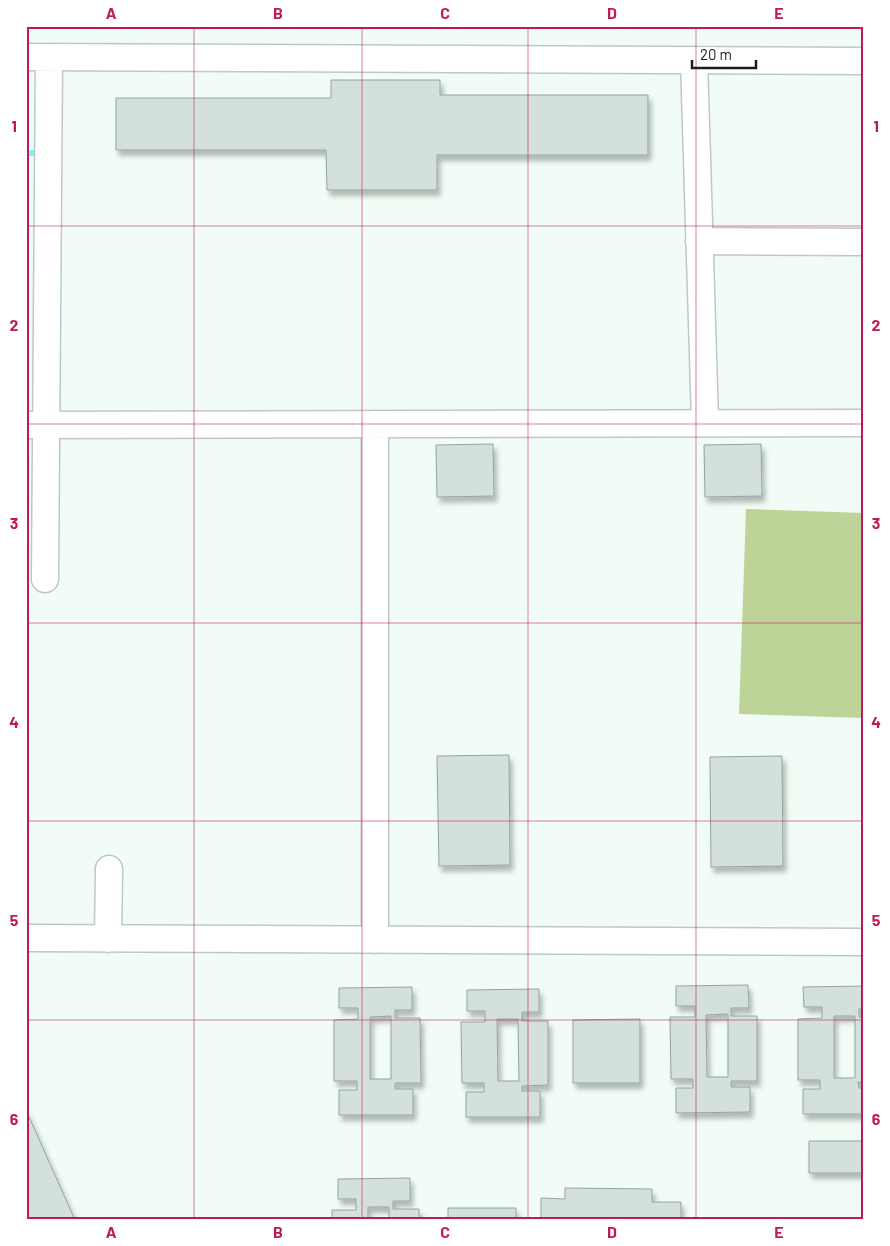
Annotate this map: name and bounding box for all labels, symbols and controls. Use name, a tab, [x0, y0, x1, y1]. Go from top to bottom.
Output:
text: A	[106, 3, 117, 22]
text: B	[273, 3, 283, 22]
text: C	[440, 3, 450, 22]
text: D	[607, 3, 617, 22]
text: E	[774, 3, 784, 22]
scale bar	[692, 38, 756, 70]
text: 20 m	[700, 45, 732, 63]
text: 1	[11, 116, 17, 135]
text: 1	[873, 116, 879, 135]
text: 2	[10, 315, 19, 334]
text: 2	[872, 315, 881, 334]
text: 3	[10, 513, 18, 532]
text: 3	[872, 513, 880, 532]
text: 4	[9, 712, 19, 731]
text: 4	[871, 712, 881, 731]
text: 5	[10, 910, 19, 929]
text: 5	[872, 910, 881, 929]
text: 6	[10, 1109, 19, 1128]
text: 6	[872, 1109, 881, 1128]
text: A	[106, 1222, 117, 1241]
text: B	[273, 1222, 283, 1241]
text: C	[440, 1222, 450, 1241]
text: D	[607, 1222, 617, 1241]
text: E	[774, 1222, 784, 1241]

